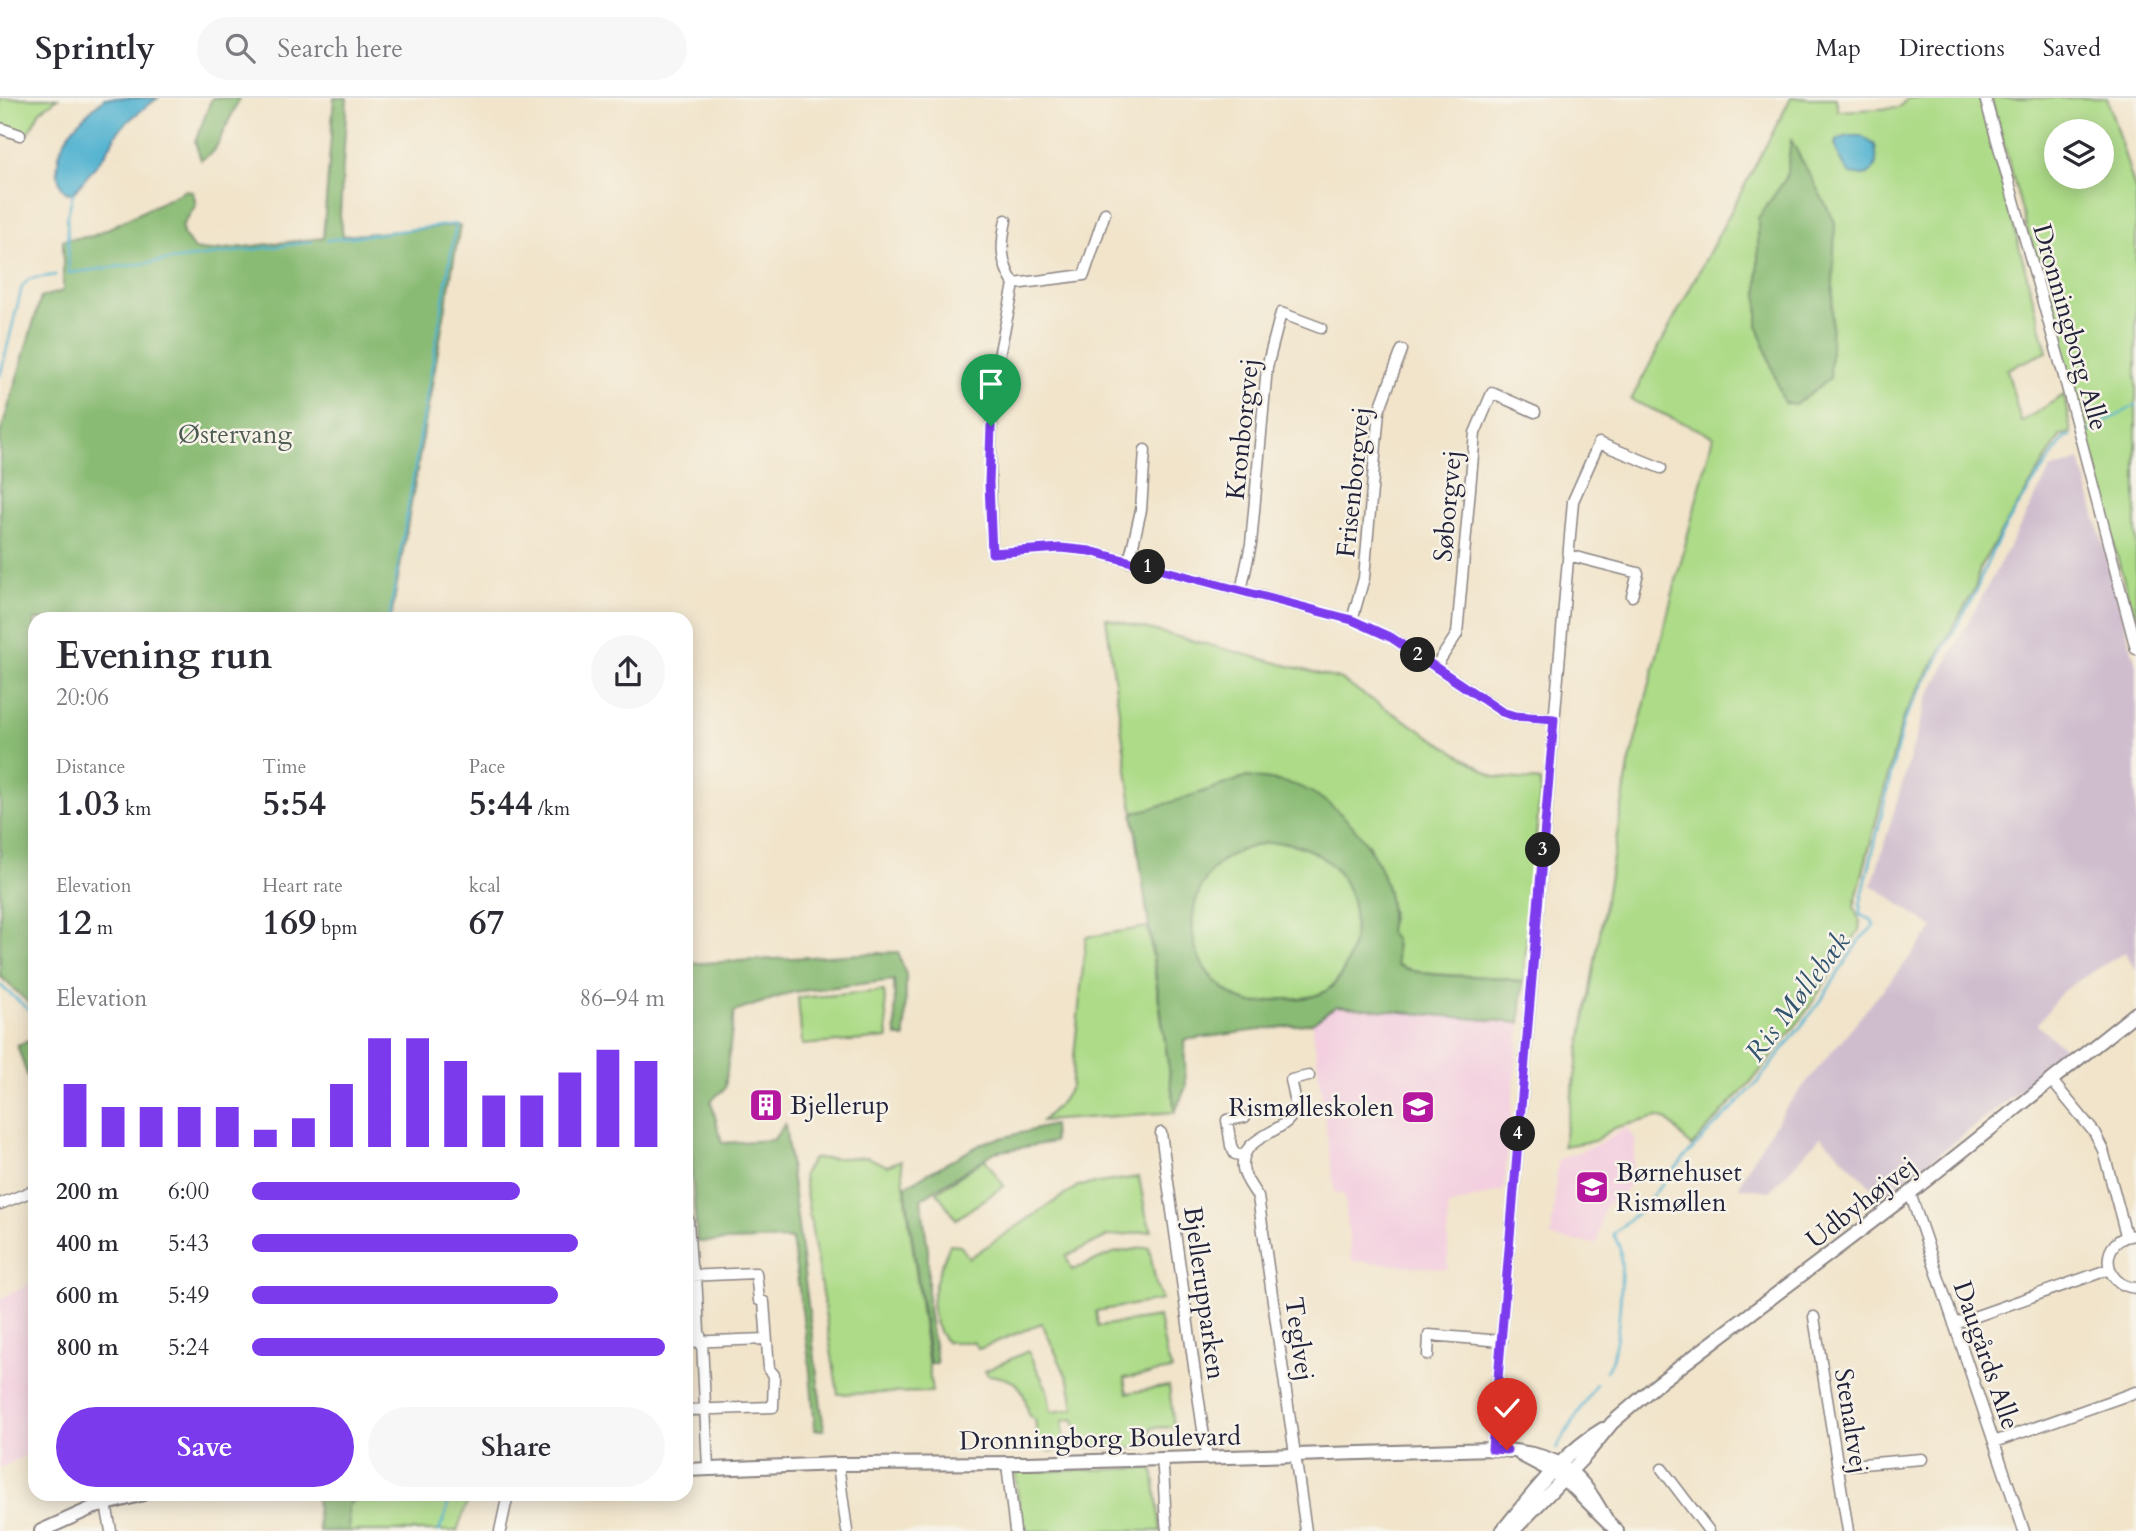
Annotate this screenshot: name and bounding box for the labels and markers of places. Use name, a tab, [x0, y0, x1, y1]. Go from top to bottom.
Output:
pin	[961, 354, 1021, 426]
pin: 1	[1130, 550, 1166, 584]
pin: 2	[1400, 638, 1436, 672]
pin: 3	[1526, 832, 1560, 868]
building icon: Bjellerup	[747, 1086, 785, 1124]
place label: Bjellerup	[790, 1088, 889, 1123]
school or university icon: Rismølleskolen	[1399, 1088, 1437, 1126]
place label: Rismølleskolen	[1228, 1090, 1394, 1125]
pin: 4	[1500, 1116, 1536, 1152]
place label: Børnehuset Rismøllen	[1616, 1155, 1742, 1220]
school or university icon: Børnehuset Rismøllen	[1573, 1168, 1611, 1206]
pin	[1477, 1378, 1537, 1450]

